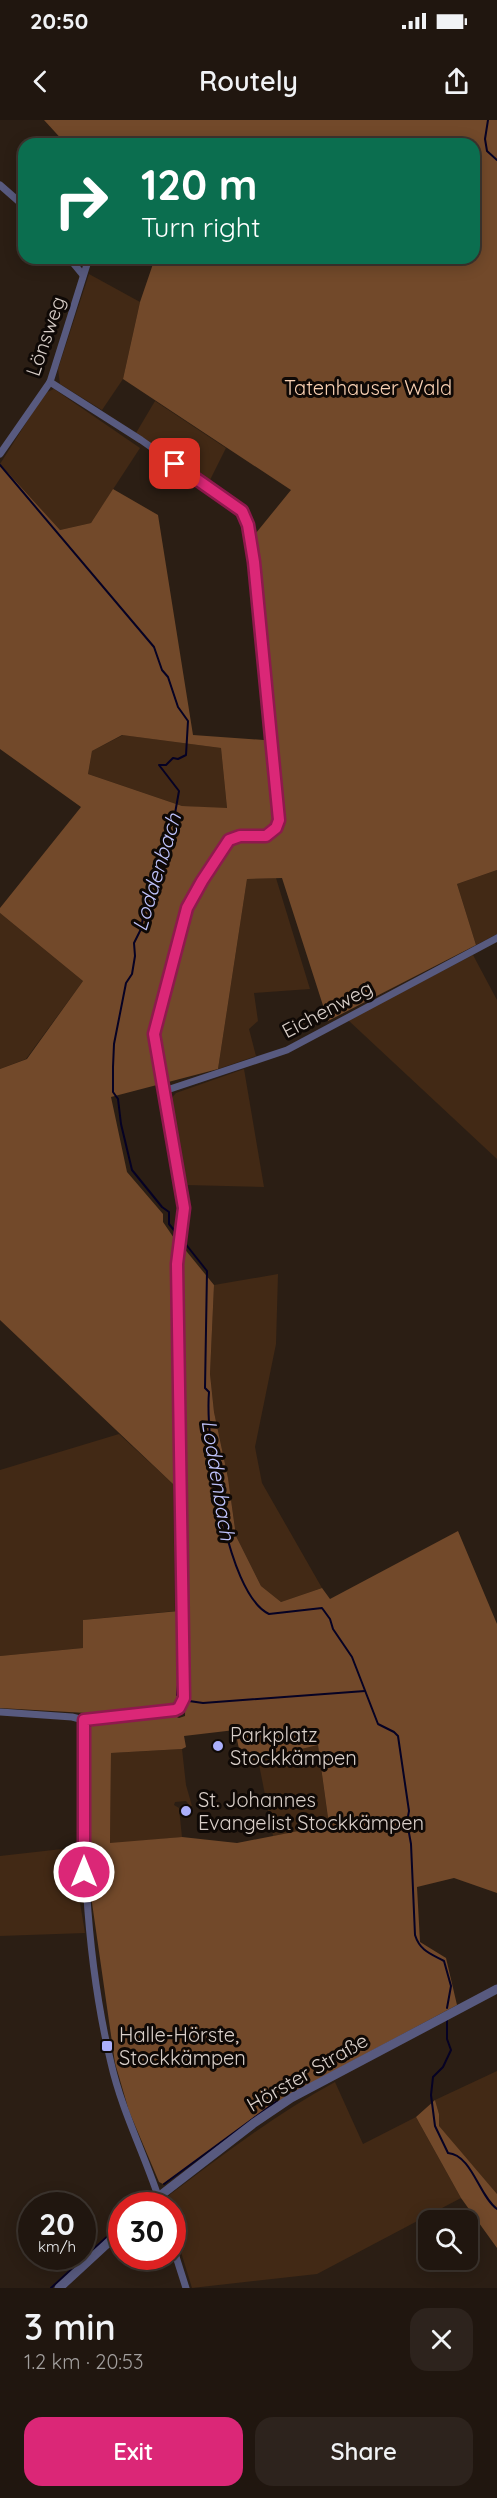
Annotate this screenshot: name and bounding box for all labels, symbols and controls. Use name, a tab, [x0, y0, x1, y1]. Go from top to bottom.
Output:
text: 20:50	[30, 7, 88, 35]
text: Routely	[199, 64, 298, 98]
icon: back	[24, 65, 57, 98]
icon: share	[440, 65, 473, 98]
text: 120 m	[141, 158, 258, 211]
icon: right	[42, 162, 120, 240]
text: Turn right	[141, 210, 260, 244]
street label: Lönsweg	[20, 293, 70, 379]
park label: Tatenhauser Wald	[284, 375, 452, 400]
pin	[149, 438, 200, 489]
icon: arrive	[158, 447, 191, 480]
water label: Loddenbach	[126, 809, 187, 934]
street label: Eichenweg	[277, 975, 377, 1043]
water label: Loddenbach	[197, 1418, 242, 1543]
place label: Parkplatz Stockkämpen	[230, 1722, 357, 1770]
marker: Parkplatz Stockkämpen	[211, 1739, 225, 1753]
place label: St. Johannes Evangelist Stockkämpen	[198, 1787, 424, 1835]
marker: St. Johannes Evangelist Stockkämpen	[179, 1804, 193, 1818]
position arrow	[52, 1840, 116, 1904]
place label: Halle-Hörste, Stockkämpen	[119, 2022, 246, 2070]
street label: Hörster Straße	[242, 2027, 372, 2117]
marker: Halle-Hörste, Stockkämpen	[100, 2039, 114, 2053]
speed limit sign: 30	[108, 2192, 186, 2270]
text: 20	[39, 2205, 75, 2243]
map controls	[418, 2210, 478, 2270]
button: search	[418, 2210, 478, 2270]
text: km/h	[38, 2237, 76, 2256]
text: 3 min	[24, 2304, 116, 2349]
button: close	[410, 2308, 473, 2371]
text: 1.2 km · 20:53	[24, 2349, 143, 2374]
button: Exit	[24, 2417, 243, 2486]
button: Share	[255, 2417, 473, 2486]

